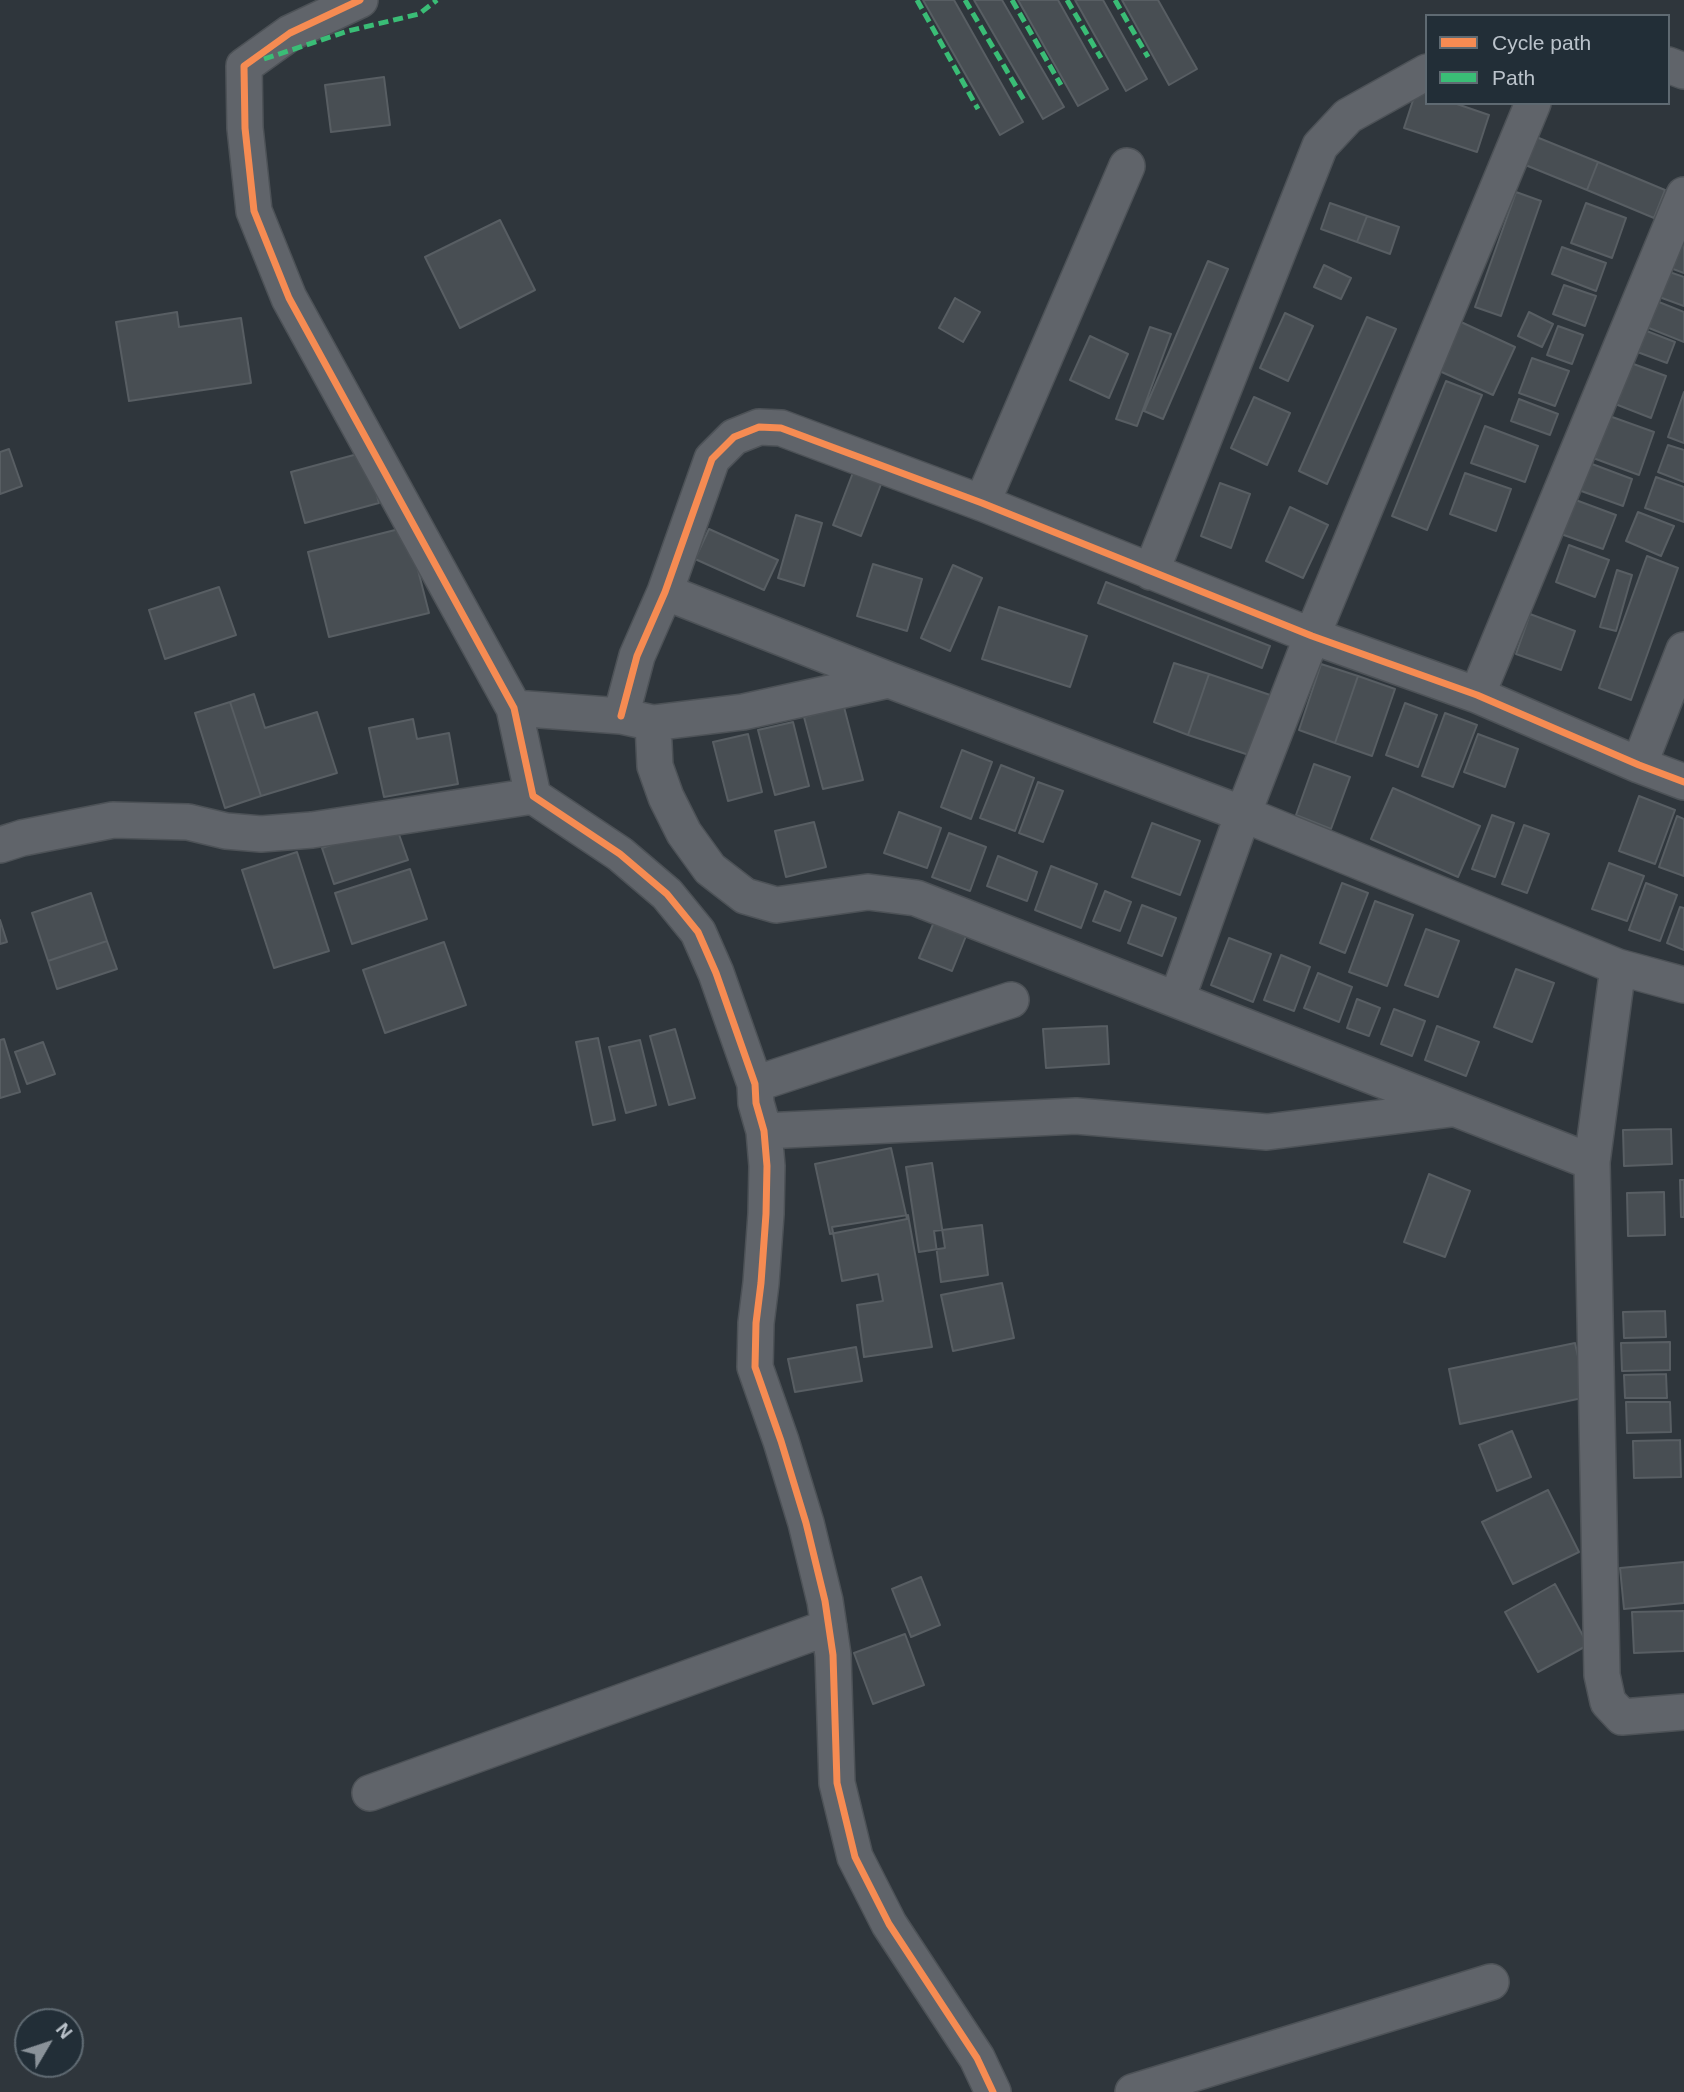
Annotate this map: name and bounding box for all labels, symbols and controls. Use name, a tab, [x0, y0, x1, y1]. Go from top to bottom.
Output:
legend	[1425, 14, 1670, 105]
text: Cycle path	[1492, 31, 1591, 54]
text: Path	[1492, 66, 1535, 89]
north arrow	[14, 2008, 84, 2078]
text: N	[52, 2019, 77, 2043]

